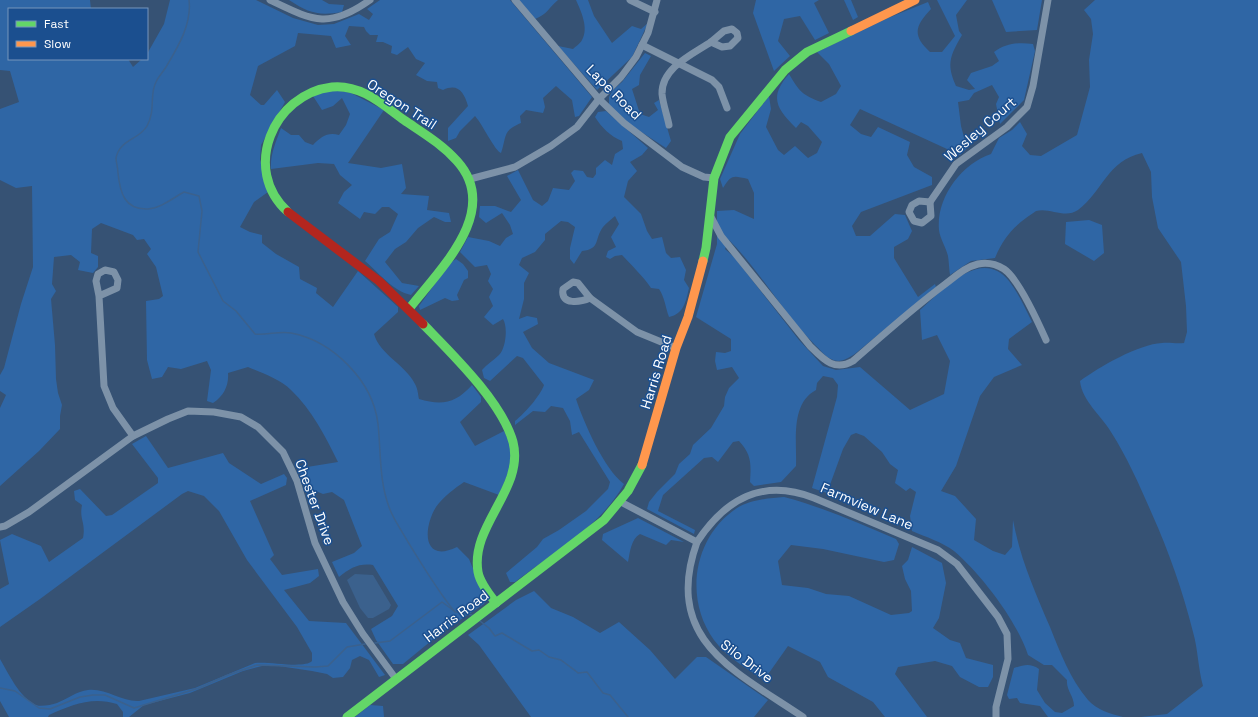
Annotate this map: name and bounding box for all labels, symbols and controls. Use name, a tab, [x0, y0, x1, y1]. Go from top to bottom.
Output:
legend	[8, 8, 148, 60]
text: Fast	[44, 16, 69, 32]
text: Slow	[44, 36, 71, 52]
street label: Lape Road	[583, 61, 645, 123]
street label: Oregon Trail	[364, 75, 440, 133]
street label: Wesley Court	[940, 93, 1020, 165]
street label: Harris Road	[636, 333, 676, 411]
street label: Chester Drive	[291, 457, 339, 547]
street label: Farmview Lane	[818, 478, 916, 534]
street label: Harris Road	[420, 586, 492, 646]
street label: Silo Drive	[717, 635, 777, 687]

